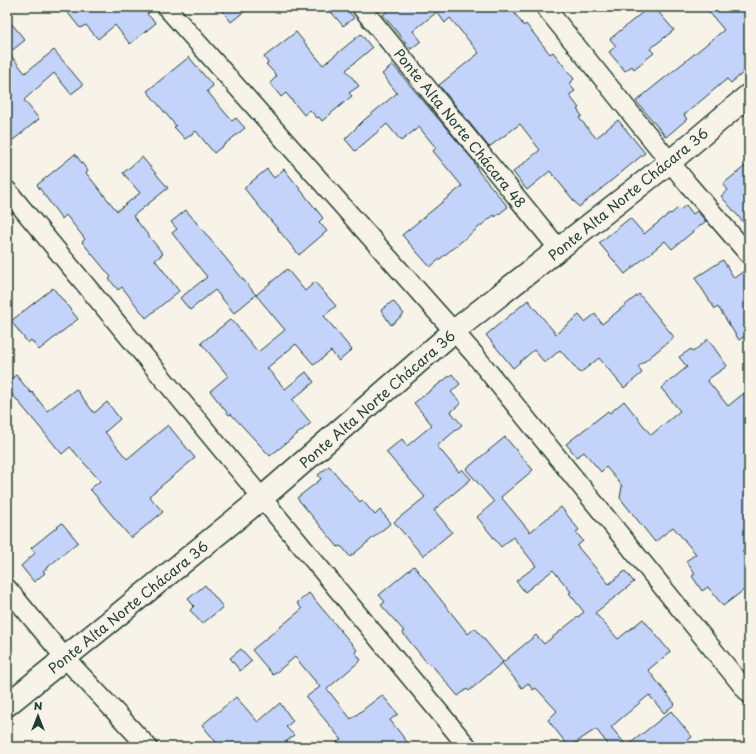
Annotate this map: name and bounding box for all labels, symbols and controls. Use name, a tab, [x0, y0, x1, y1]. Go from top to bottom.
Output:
street label: Ponte Alta Norte Chácara 48	[389, 44, 531, 212]
street label: Ponte Alta Norte Chácara 36	[543, 123, 713, 265]
street label: Ponte Alta Norte Chácara 36	[294, 325, 460, 473]
street label: Ponte Alta Norte Chácara 36	[43, 536, 213, 678]
north arrow	[18, 696, 58, 736]
text: N	[34, 697, 43, 714]

